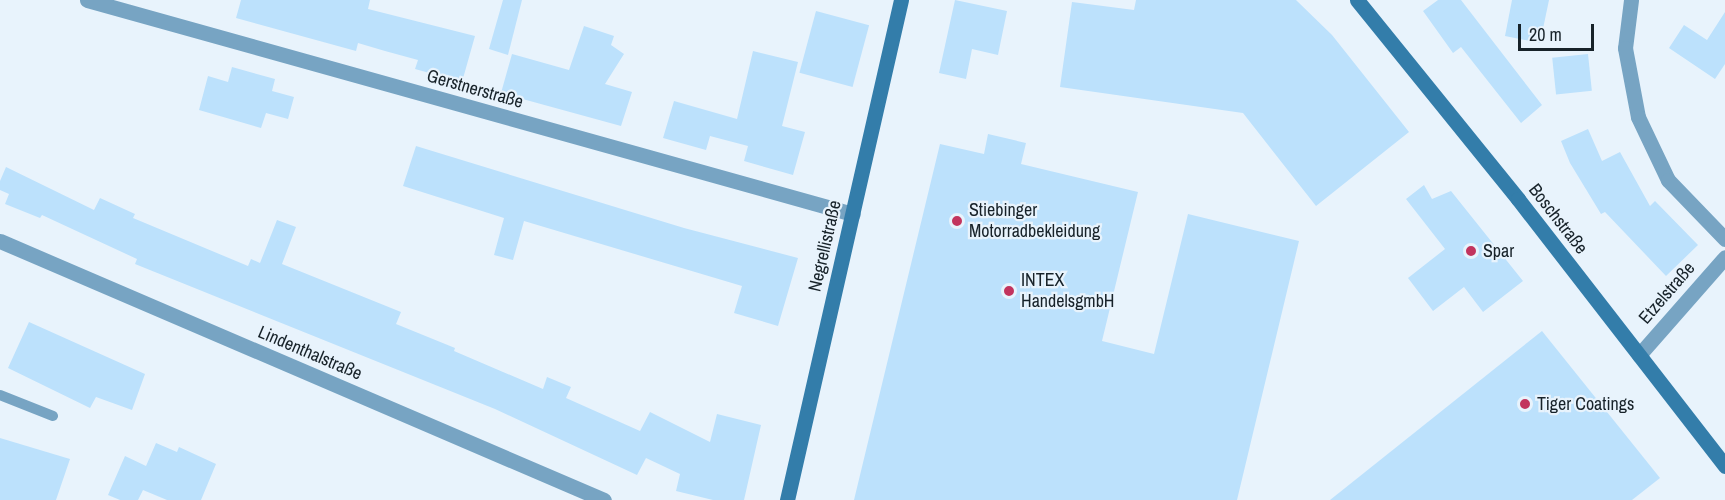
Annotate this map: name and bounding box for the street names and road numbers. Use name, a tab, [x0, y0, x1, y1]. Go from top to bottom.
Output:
street label: Gerstnerstraße	[424, 65, 526, 113]
street label: Boschstraße	[1524, 180, 1592, 258]
street label: Negrellistraße	[804, 198, 846, 294]
street label: Etzelstraße	[1634, 258, 1700, 328]
street label: Lindenthalstraße	[255, 321, 365, 385]

